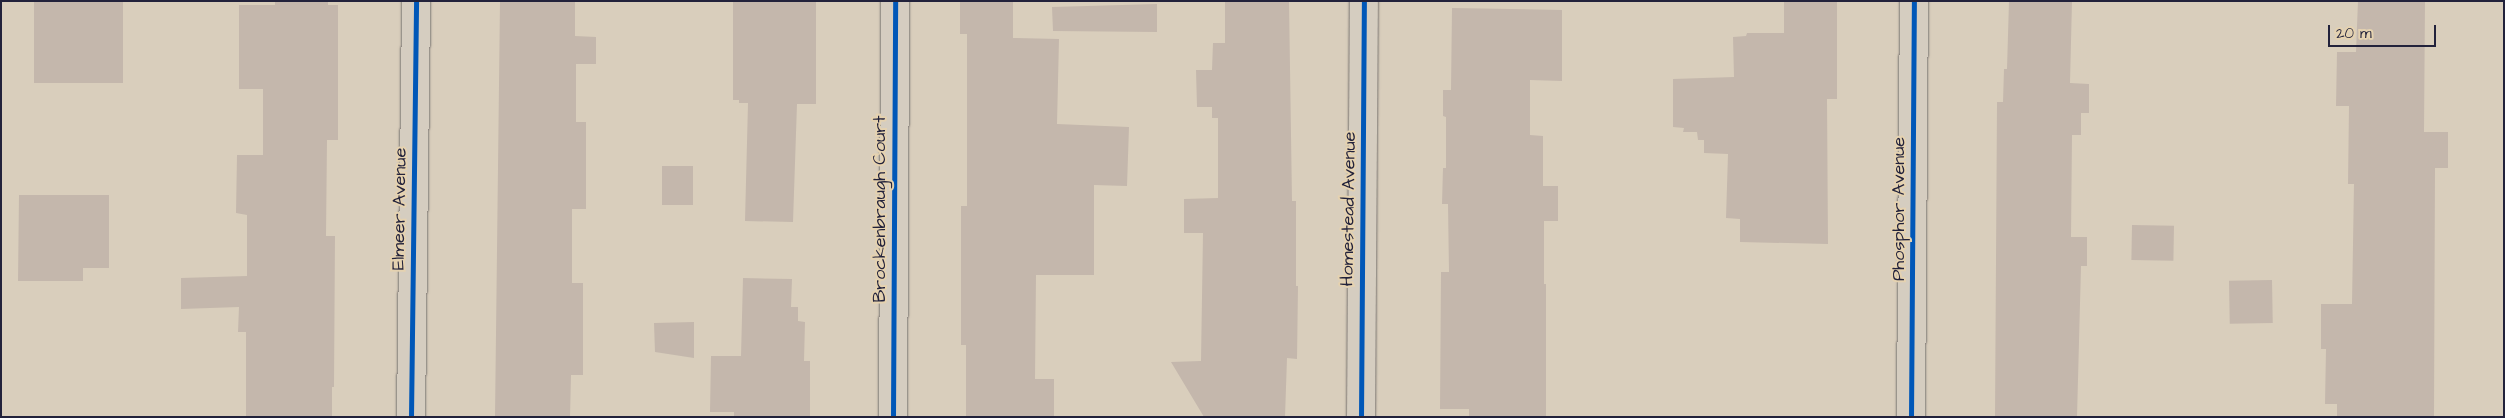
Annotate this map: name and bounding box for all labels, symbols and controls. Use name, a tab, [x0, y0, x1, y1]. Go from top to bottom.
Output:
scale bar	[2330, 15, 2438, 47]
text: 20 m	[2336, 23, 2372, 44]
street label: Brockenbraugh Court	[869, 116, 891, 302]
street label: Homestead Avenue	[1337, 131, 1361, 287]
street label: Phosphor Avenue	[1888, 137, 1910, 281]
street label: Elmeer Avenue	[388, 148, 412, 270]

